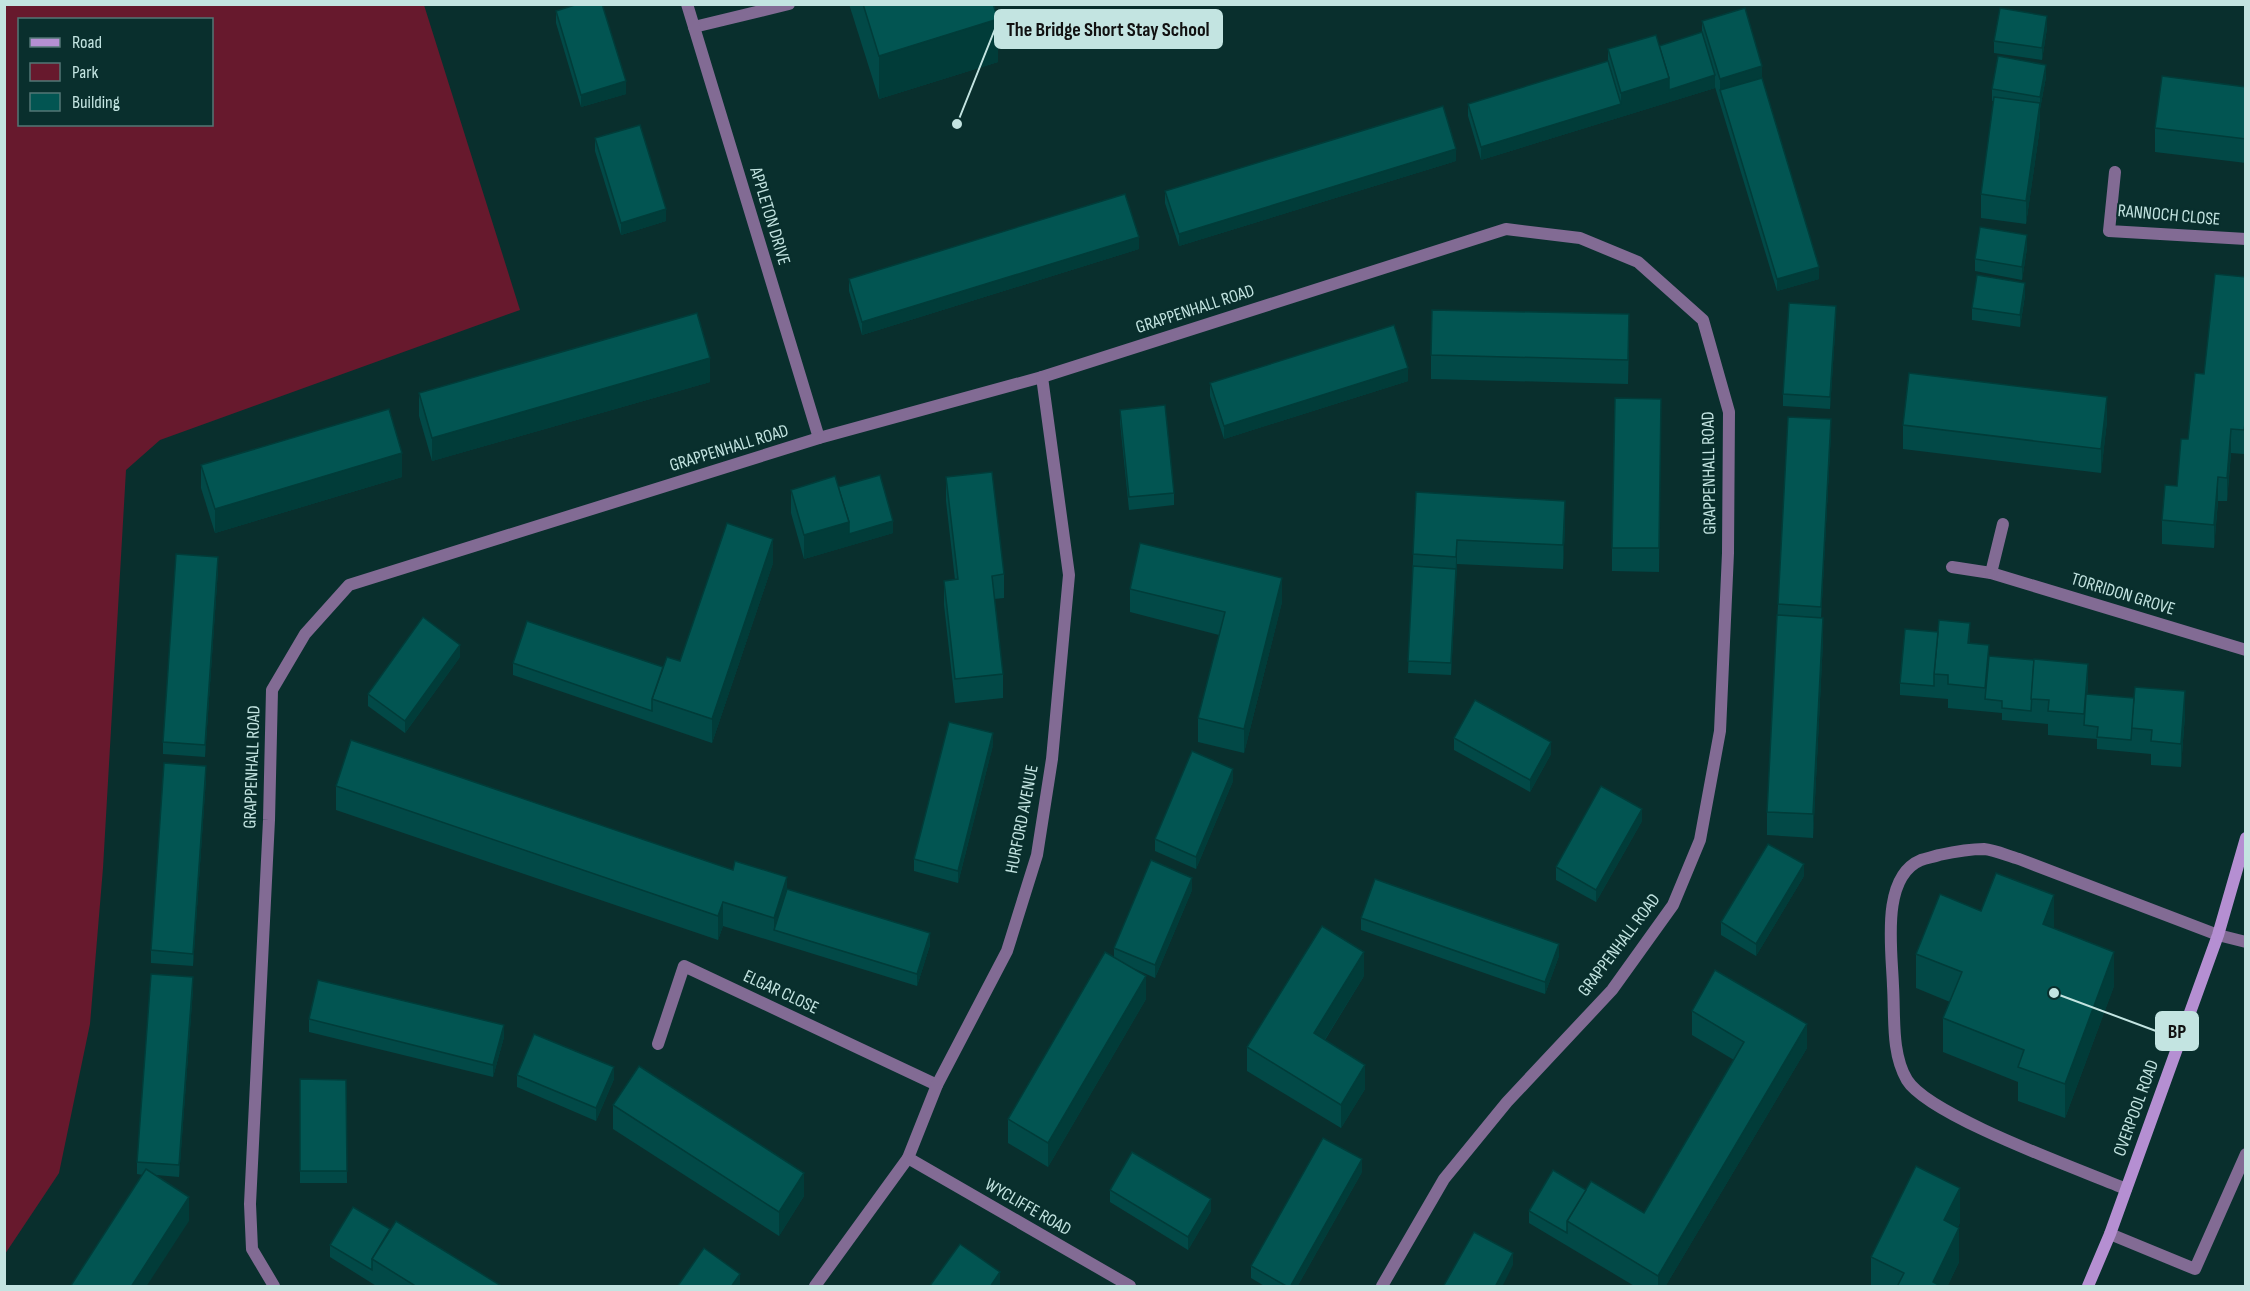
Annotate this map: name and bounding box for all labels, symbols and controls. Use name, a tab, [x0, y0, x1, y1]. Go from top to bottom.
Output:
callout: The Bridge Short Stay School	[995, 10, 1222, 48]
legend	[18, 18, 213, 126]
text: The Bridge Short Stay School	[1006, 18, 1210, 42]
text: Road	[72, 32, 102, 53]
text: Park	[72, 62, 98, 83]
text: Building	[72, 92, 120, 113]
street label: APPLETON DRIVE	[745, 164, 795, 267]
street label: RANNOCH CLOSE	[2117, 200, 2221, 230]
street label: GRAPPENHALL ROAD	[1133, 280, 1257, 338]
street label: GRAPPENHALL ROAD	[1697, 411, 1721, 535]
street label: GRAPPENHALL ROAD	[667, 420, 791, 476]
street label: TORRIDON GROVE	[2069, 568, 2177, 620]
street label: GRAPPENHALL ROAD	[239, 705, 265, 829]
street label: HURFORD AVENUE	[1001, 763, 1043, 875]
street label: GRAPPENHALL ROAD	[1574, 889, 1664, 1001]
street label: ELGAR CLOSE	[740, 965, 822, 1019]
callout: BP	[2156, 1012, 2198, 1050]
text: BP	[2168, 1020, 2186, 1044]
street label: OVERPOOL ROAD	[2109, 1057, 2163, 1159]
street label: WYCLIFFE ROAD	[981, 1174, 1075, 1240]

